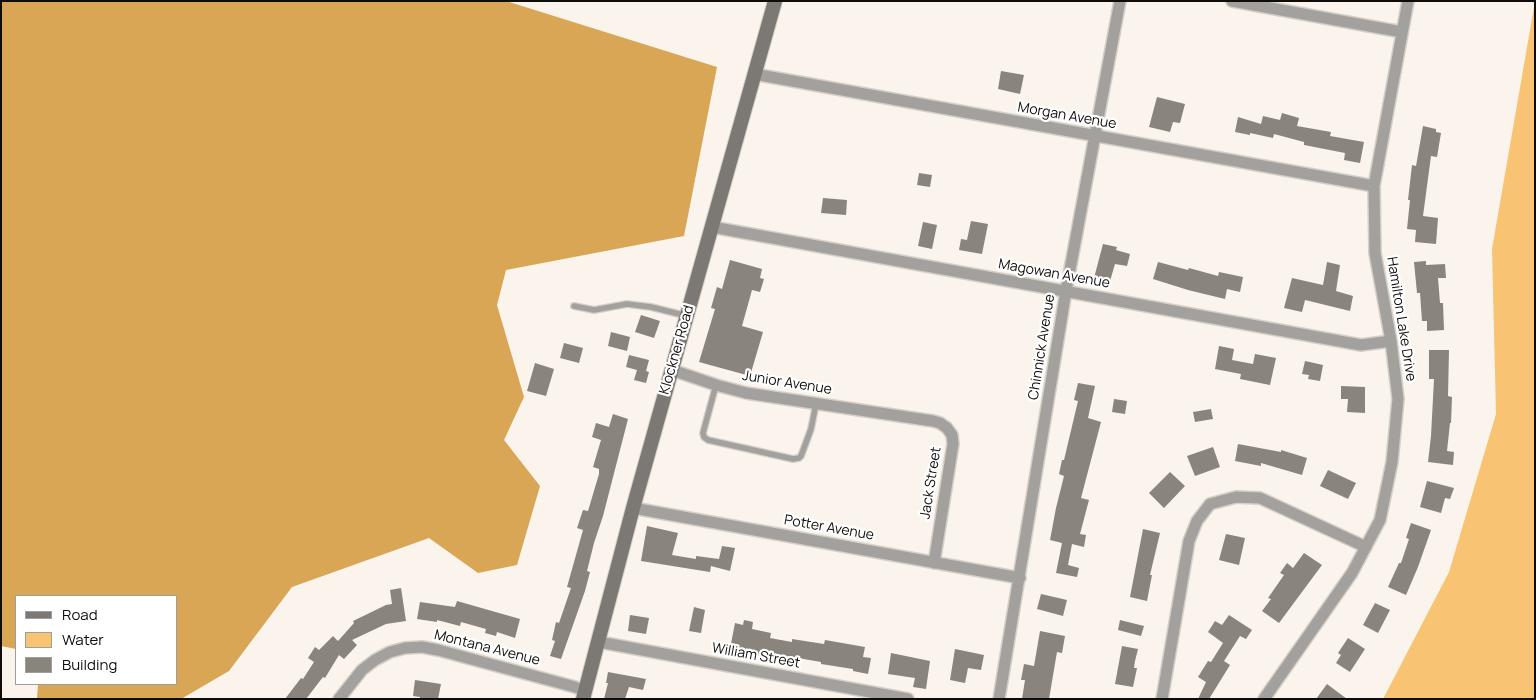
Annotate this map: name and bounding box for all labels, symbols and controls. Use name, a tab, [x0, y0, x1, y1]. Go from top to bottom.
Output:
street label: Morgan Avenue	[1016, 99, 1118, 133]
street label: Hamilton Lake Drive	[1383, 255, 1419, 383]
street label: Magowan Avenue	[997, 256, 1111, 292]
street label: Chinnick Avenue	[1025, 293, 1059, 401]
street label: Klockner Road	[656, 303, 698, 397]
street label: Junior Avenue	[741, 368, 833, 398]
street label: Jack Street	[917, 446, 945, 520]
street label: Potter Avenue	[783, 512, 875, 544]
legend	[15, 595, 178, 685]
text: Road	[62, 604, 98, 625]
street label: Montana Avenue	[432, 627, 542, 669]
text: Water	[62, 629, 104, 650]
street label: William Street	[710, 640, 802, 672]
text: Building	[62, 654, 117, 675]

